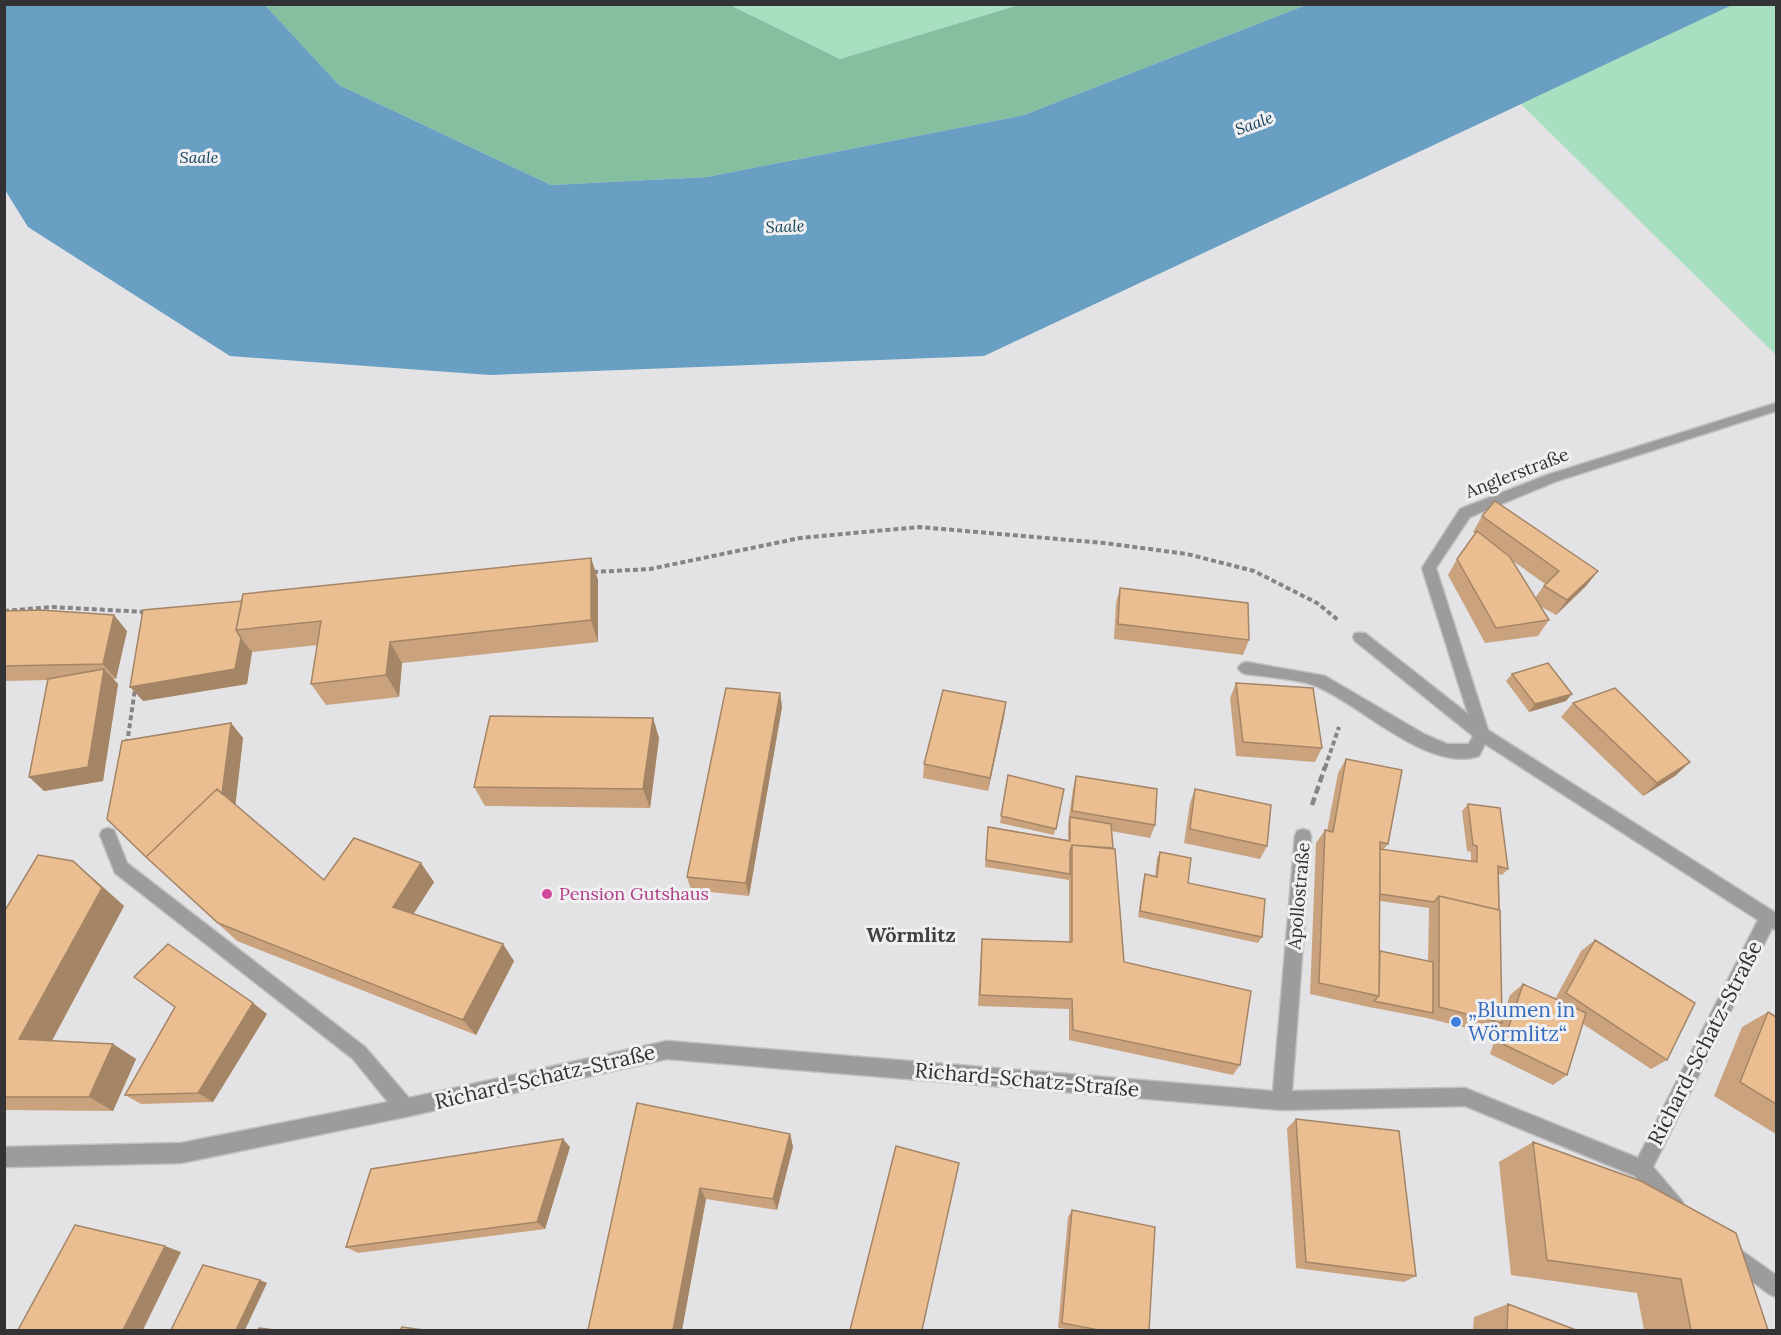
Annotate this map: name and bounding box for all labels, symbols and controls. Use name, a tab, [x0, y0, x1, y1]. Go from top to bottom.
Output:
water label: Saale	[1232, 107, 1276, 139]
water label: Saale	[180, 147, 219, 167]
water label: Saale	[765, 215, 805, 237]
street label: Anglerstraße	[1461, 442, 1572, 503]
street label: Apollostraße	[1282, 841, 1315, 951]
place label: Pension Gutshaus	[559, 882, 709, 905]
marker: Pension Gutshaus	[540, 887, 554, 901]
district label: Wörmlitz	[866, 922, 956, 947]
street label: Richard-Schatz-Straße	[1641, 936, 1768, 1149]
place label: „Blumen in Wörmlitz“	[1468, 996, 1575, 1047]
marker: „Blumen in Wörmlitz“	[1449, 1015, 1463, 1029]
street label: Richard-Schatz-Straße	[432, 1038, 658, 1115]
street label: Richard-Schatz-Straße	[914, 1056, 1141, 1103]

